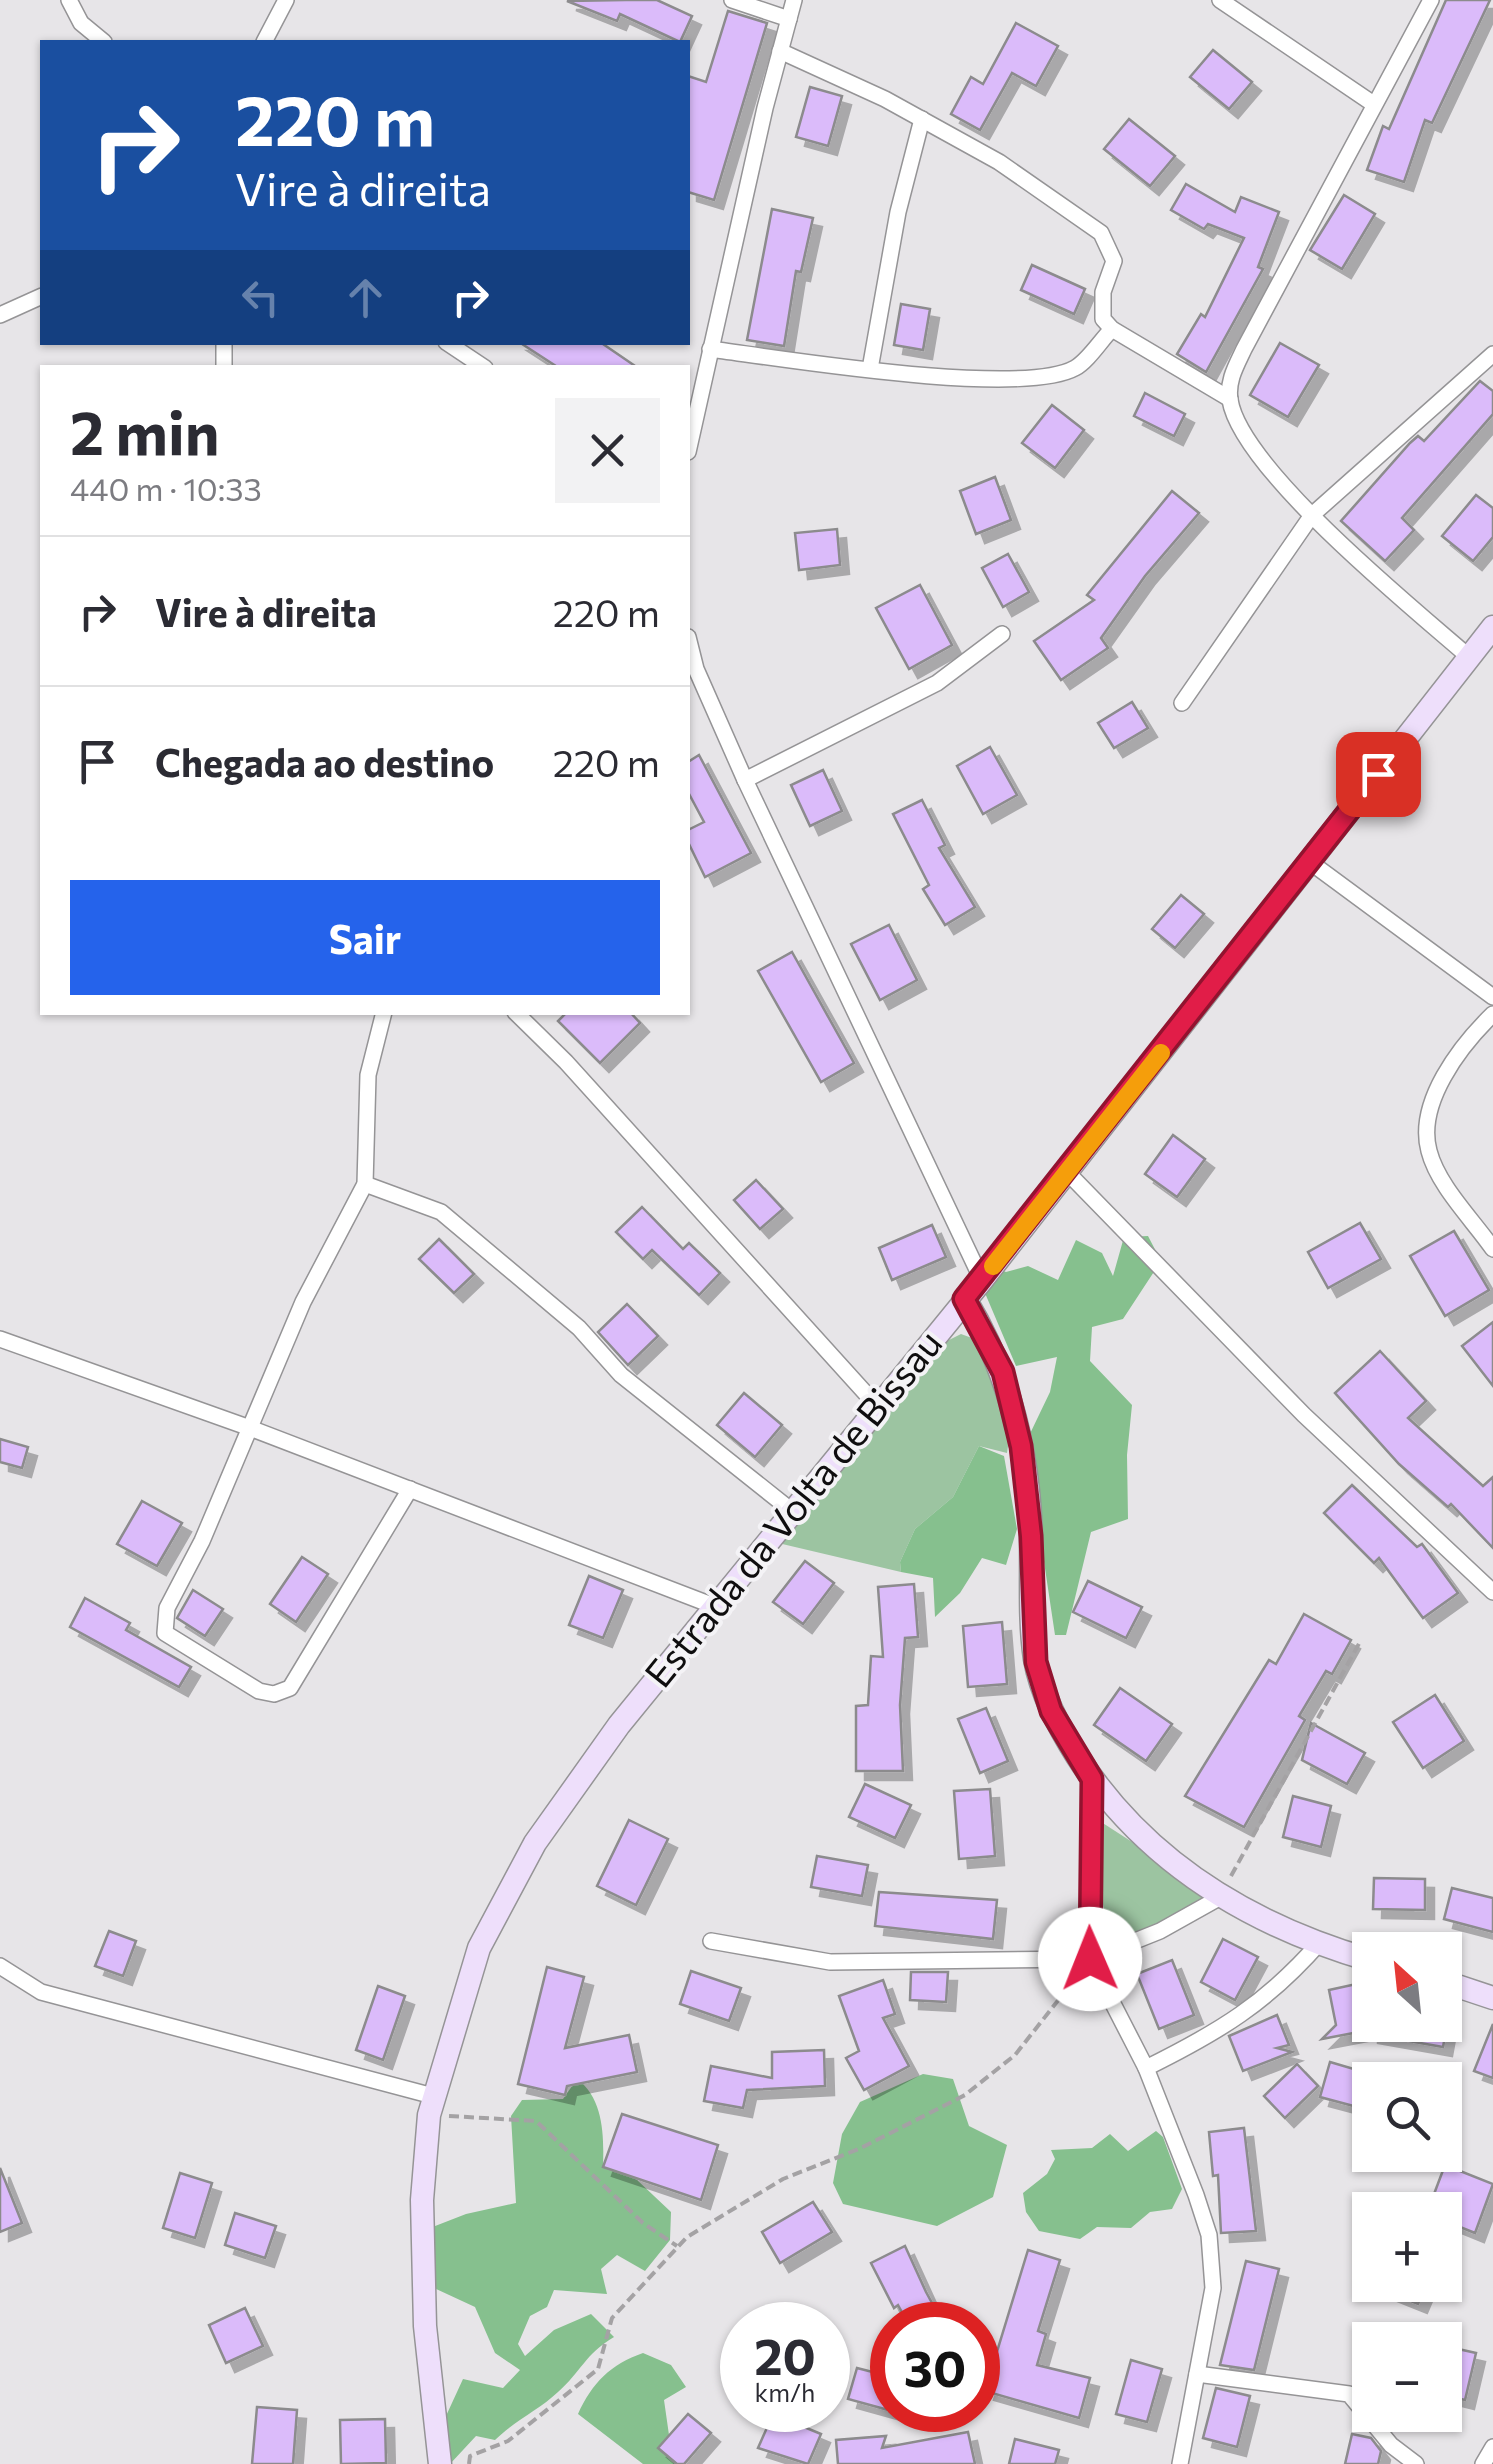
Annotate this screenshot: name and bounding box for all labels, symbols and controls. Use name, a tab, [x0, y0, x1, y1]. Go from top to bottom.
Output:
text: 220 m	[235, 75, 435, 160]
icon: right	[70, 80, 200, 210]
text: Vire à direita	[235, 160, 491, 215]
icon: left	[233, 270, 288, 325]
icon: ahead	[338, 270, 393, 325]
icon: right	[443, 270, 498, 325]
text: 2 min	[70, 394, 219, 467]
button: close	[555, 398, 660, 503]
text: 440 m · 10:33	[70, 468, 262, 508]
icon: right	[70, 584, 125, 639]
text: Vire à direita	[155, 588, 377, 635]
text: 220 m	[553, 588, 660, 635]
pin	[1336, 732, 1421, 817]
icon: arrive	[70, 734, 125, 789]
text: Chegada ao destino	[155, 738, 494, 785]
text: 220 m	[553, 738, 660, 785]
icon: arrive	[1351, 747, 1406, 802]
button: Sair	[70, 880, 660, 995]
street label: Estrada da Volta de Bissau	[634, 1319, 951, 1695]
position arrow	[1038, 1907, 1142, 2011]
north arrow	[1352, 1932, 1462, 2042]
map controls	[1352, 1932, 1462, 2432]
button: search	[1352, 2062, 1462, 2172]
button: +	[1352, 2192, 1462, 2302]
speed limit sign: 30	[870, 2302, 1000, 2432]
button: −	[1352, 2322, 1462, 2432]
text: 20	[754, 2324, 816, 2385]
text: km/h	[755, 2377, 815, 2407]

